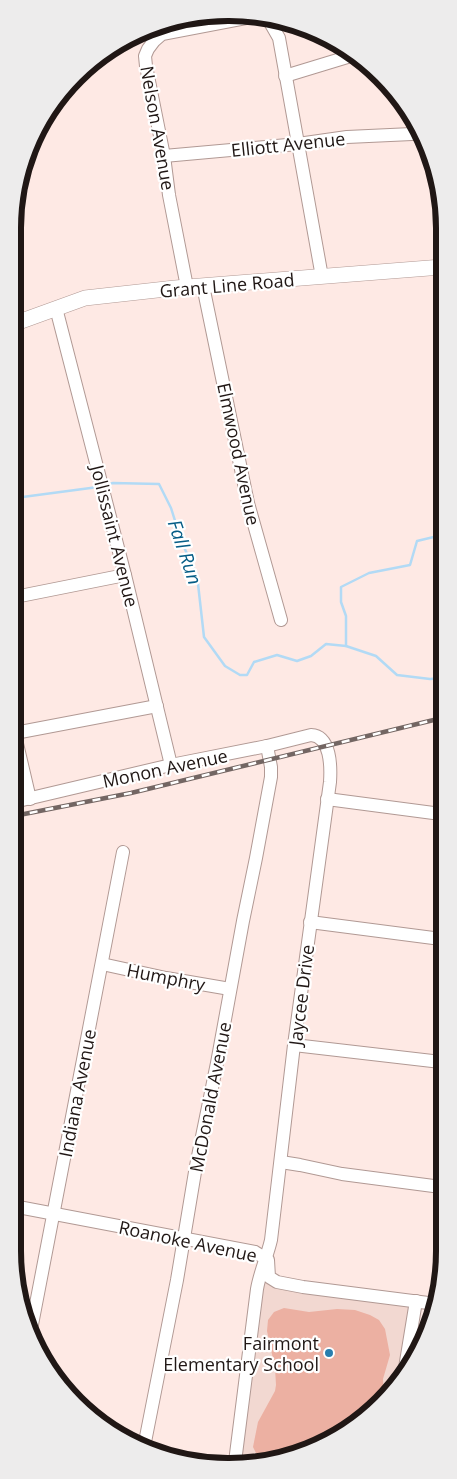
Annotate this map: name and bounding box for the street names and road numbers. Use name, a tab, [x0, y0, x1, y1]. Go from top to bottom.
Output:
street label: Nelson Avenue	[135, 64, 181, 192]
street label: Elliott Avenue	[230, 126, 346, 162]
street label: Grant Line Road	[159, 267, 295, 303]
street label: Elmwood Avenue	[212, 381, 266, 527]
street label: Jollissaint Avenue	[85, 460, 144, 610]
street label: Monon Avenue	[100, 743, 230, 793]
street label: Jaycee Drive	[283, 943, 319, 1049]
street label: Humphry	[125, 958, 208, 997]
street label: McDonald Avenue	[184, 1020, 236, 1174]
street label: Indiana Avenue	[53, 1027, 101, 1159]
street label: Roanoke Avenue	[117, 1215, 259, 1267]

